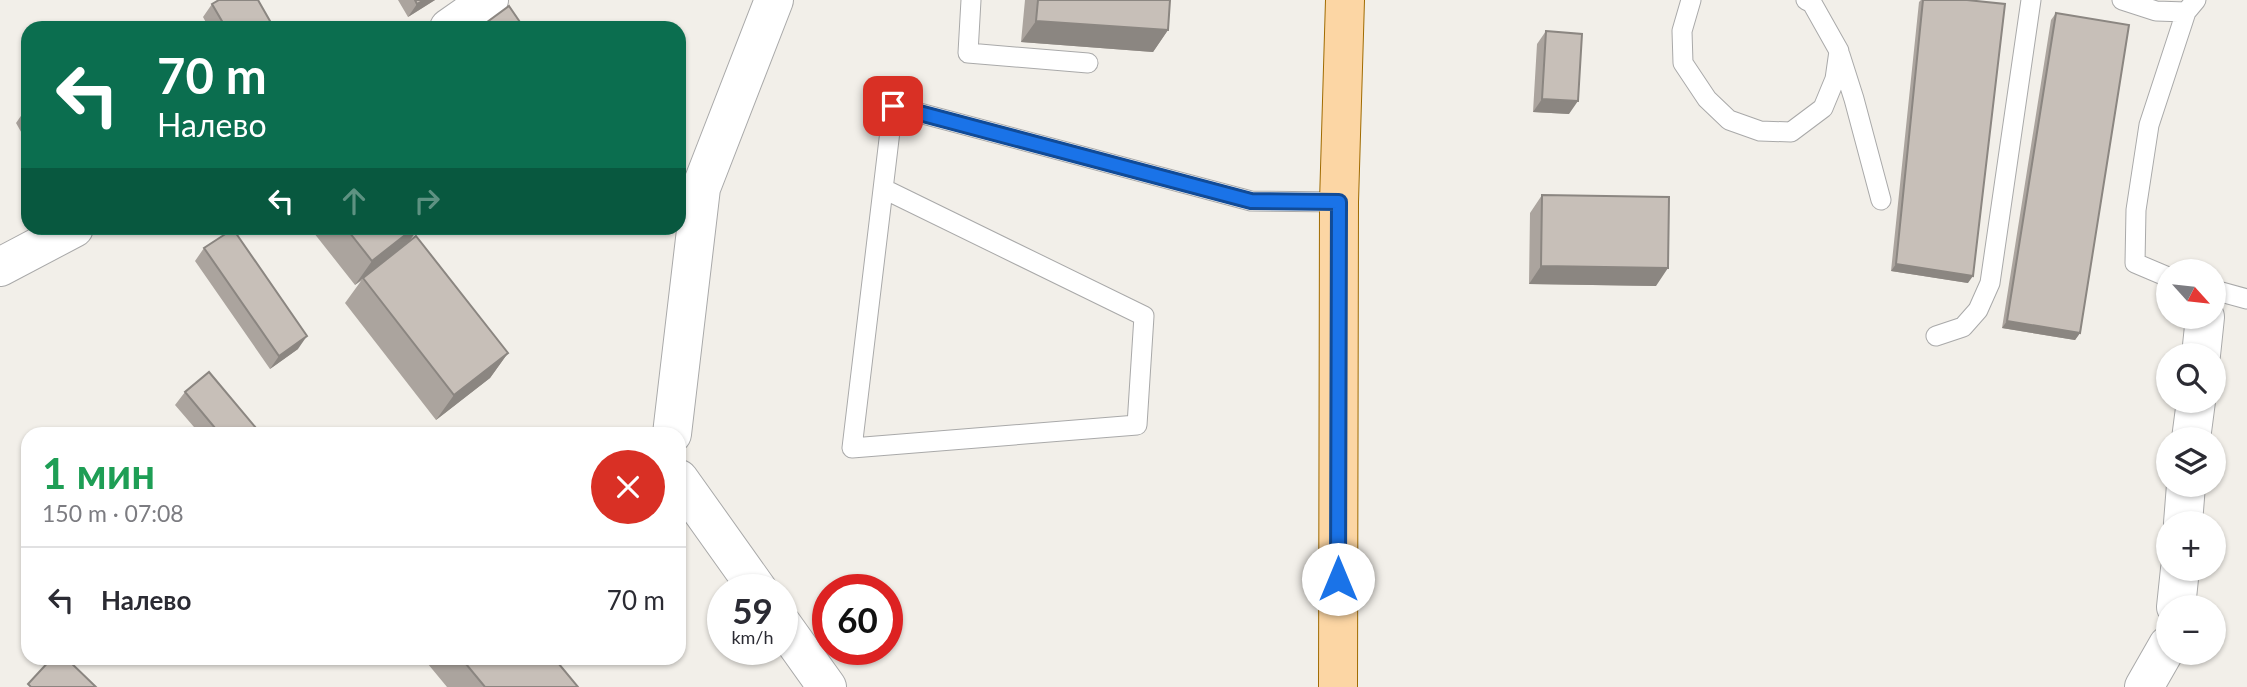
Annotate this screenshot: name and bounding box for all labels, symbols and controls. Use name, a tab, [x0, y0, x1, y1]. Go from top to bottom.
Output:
text: 70 m	[157, 46, 267, 104]
icon: left	[42, 49, 133, 140]
pin	[863, 76, 923, 136]
icon: arrive	[874, 87, 912, 125]
text: Налево	[157, 105, 267, 144]
icon: left	[262, 182, 300, 220]
icon: ahead	[335, 182, 373, 220]
icon: right	[408, 182, 446, 220]
north arrow	[2156, 259, 2226, 329]
map controls	[2156, 259, 2226, 665]
button: search	[2156, 343, 2226, 413]
button: layers	[2156, 427, 2226, 497]
text: 1 мин	[42, 448, 155, 498]
button: close	[591, 450, 665, 524]
text: 150 m · 07:08	[42, 499, 184, 527]
button: +	[2156, 511, 2226, 581]
position arrow	[1301, 542, 1375, 616]
speed limit sign: 60	[812, 574, 903, 665]
icon: left	[42, 581, 80, 619]
text: Налево	[101, 584, 191, 616]
text: 70 m	[607, 584, 665, 616]
text: 59	[732, 589, 773, 631]
button: −	[2156, 595, 2226, 665]
text: km/h	[731, 626, 774, 648]

